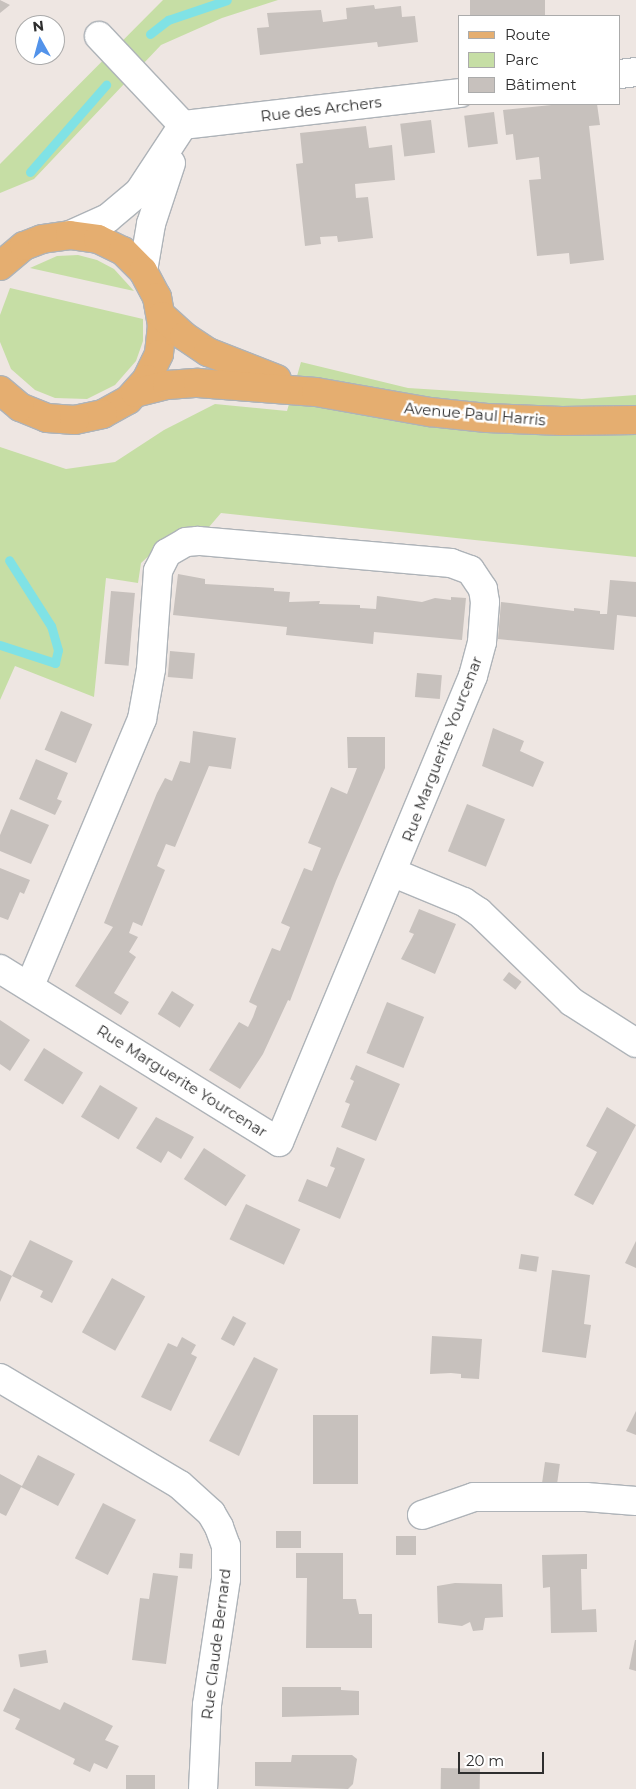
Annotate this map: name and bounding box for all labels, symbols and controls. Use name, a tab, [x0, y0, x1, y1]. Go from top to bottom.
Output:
north arrow	[15, 15, 65, 65]
legend	[458, 15, 621, 105]
text: N	[32, 16, 45, 36]
text: Route	[505, 25, 550, 44]
text: Parc	[505, 50, 539, 69]
text: Bâtiment	[505, 75, 577, 94]
street label: Rue des Archers	[259, 93, 383, 125]
street label: Avenue Paul Harris	[403, 399, 547, 429]
street label: Rue Marguerite Yourcenar	[398, 654, 486, 844]
street label: Rue Marguerite Yourcenar	[94, 1021, 270, 1141]
street label: Rue Claude Bernard	[198, 1568, 234, 1720]
scale bar	[461, 1742, 547, 1774]
text: 20 m	[466, 1751, 504, 1770]

